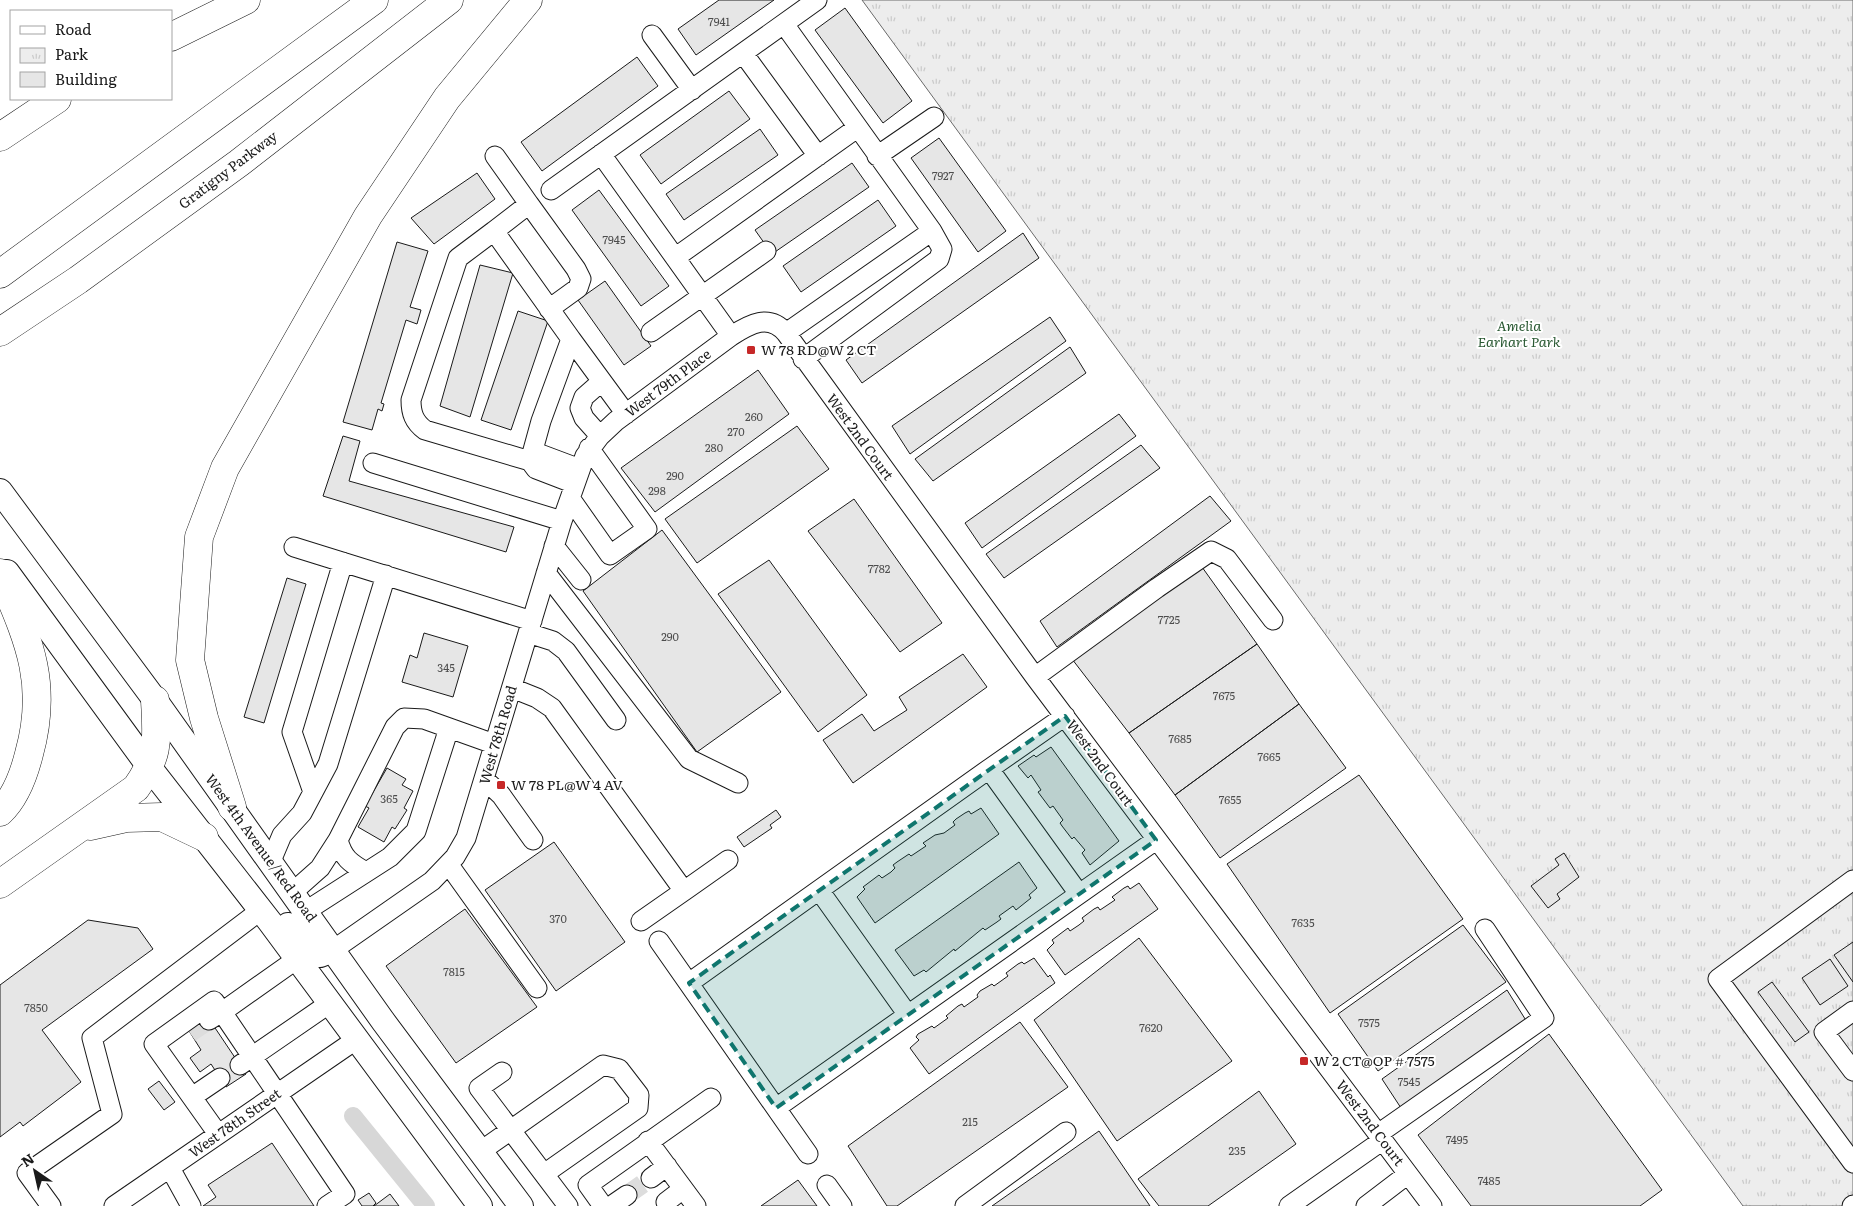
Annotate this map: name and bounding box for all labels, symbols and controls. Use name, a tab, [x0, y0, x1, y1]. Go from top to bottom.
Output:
legend	[10, 10, 172, 100]
house number: 7941	[708, 13, 730, 29]
text: Road	[55, 17, 91, 40]
text: Park	[55, 42, 89, 65]
text: Building	[55, 67, 117, 90]
street label: Gratigny Parkway	[174, 125, 282, 213]
house number: 7927	[932, 167, 955, 183]
house number: 7945	[603, 231, 626, 247]
park label: Amelia Earhart Park	[1478, 315, 1561, 351]
place label: W 78 RD@W 2 CT	[761, 339, 877, 359]
street label: West 79th Place	[620, 343, 714, 421]
marker: W 78 RD@W 2 CT	[745, 344, 757, 356]
street label: West 2nd Court	[823, 389, 899, 484]
house number: 260	[745, 408, 763, 424]
house number: 270	[727, 423, 745, 439]
house number: 280	[705, 439, 723, 455]
house number: 290	[666, 467, 684, 483]
house number: 298	[648, 482, 666, 498]
house number: 7782	[868, 560, 891, 576]
house number: 7725	[1158, 611, 1181, 627]
house number: 290	[661, 628, 679, 644]
house number: 345	[437, 659, 455, 675]
street label: West 78th Road	[473, 682, 521, 787]
house number: 7675	[1213, 687, 1236, 703]
street label: West 2nd Court	[1063, 715, 1139, 810]
house number: 7685	[1168, 730, 1192, 746]
house number: 7665	[1258, 748, 1281, 764]
street label: West 4th Avenue/Red Road	[201, 769, 323, 926]
place label: W 78 PL@W 4 AV	[511, 774, 624, 794]
marker: W 78 PL@W 4 AV	[495, 779, 507, 791]
house number: 365	[380, 790, 398, 806]
house number: 7655	[1219, 791, 1242, 807]
house number: 370	[549, 910, 567, 926]
house number: 7635	[1292, 914, 1315, 930]
house number: 7815	[443, 963, 465, 979]
house number: 7850	[24, 999, 48, 1015]
house number: 7575	[1358, 1014, 1380, 1030]
house number: 7620	[1139, 1019, 1163, 1035]
place label: W 2 CT@OP # 7575	[1314, 1050, 1435, 1070]
marker: W 2 CT@OP # 7575	[1298, 1055, 1310, 1067]
house number: 7545	[1398, 1073, 1421, 1089]
street label: West 2nd Court	[1332, 1075, 1410, 1170]
street label: West 78th Street	[184, 1083, 285, 1161]
house number: 215	[962, 1113, 978, 1129]
house number: 7495	[1446, 1131, 1469, 1147]
house number: 235	[1228, 1142, 1246, 1158]
north arrow	[10, 1146, 60, 1196]
text: N	[17, 1148, 38, 1171]
house number: 7485	[1478, 1172, 1501, 1188]

